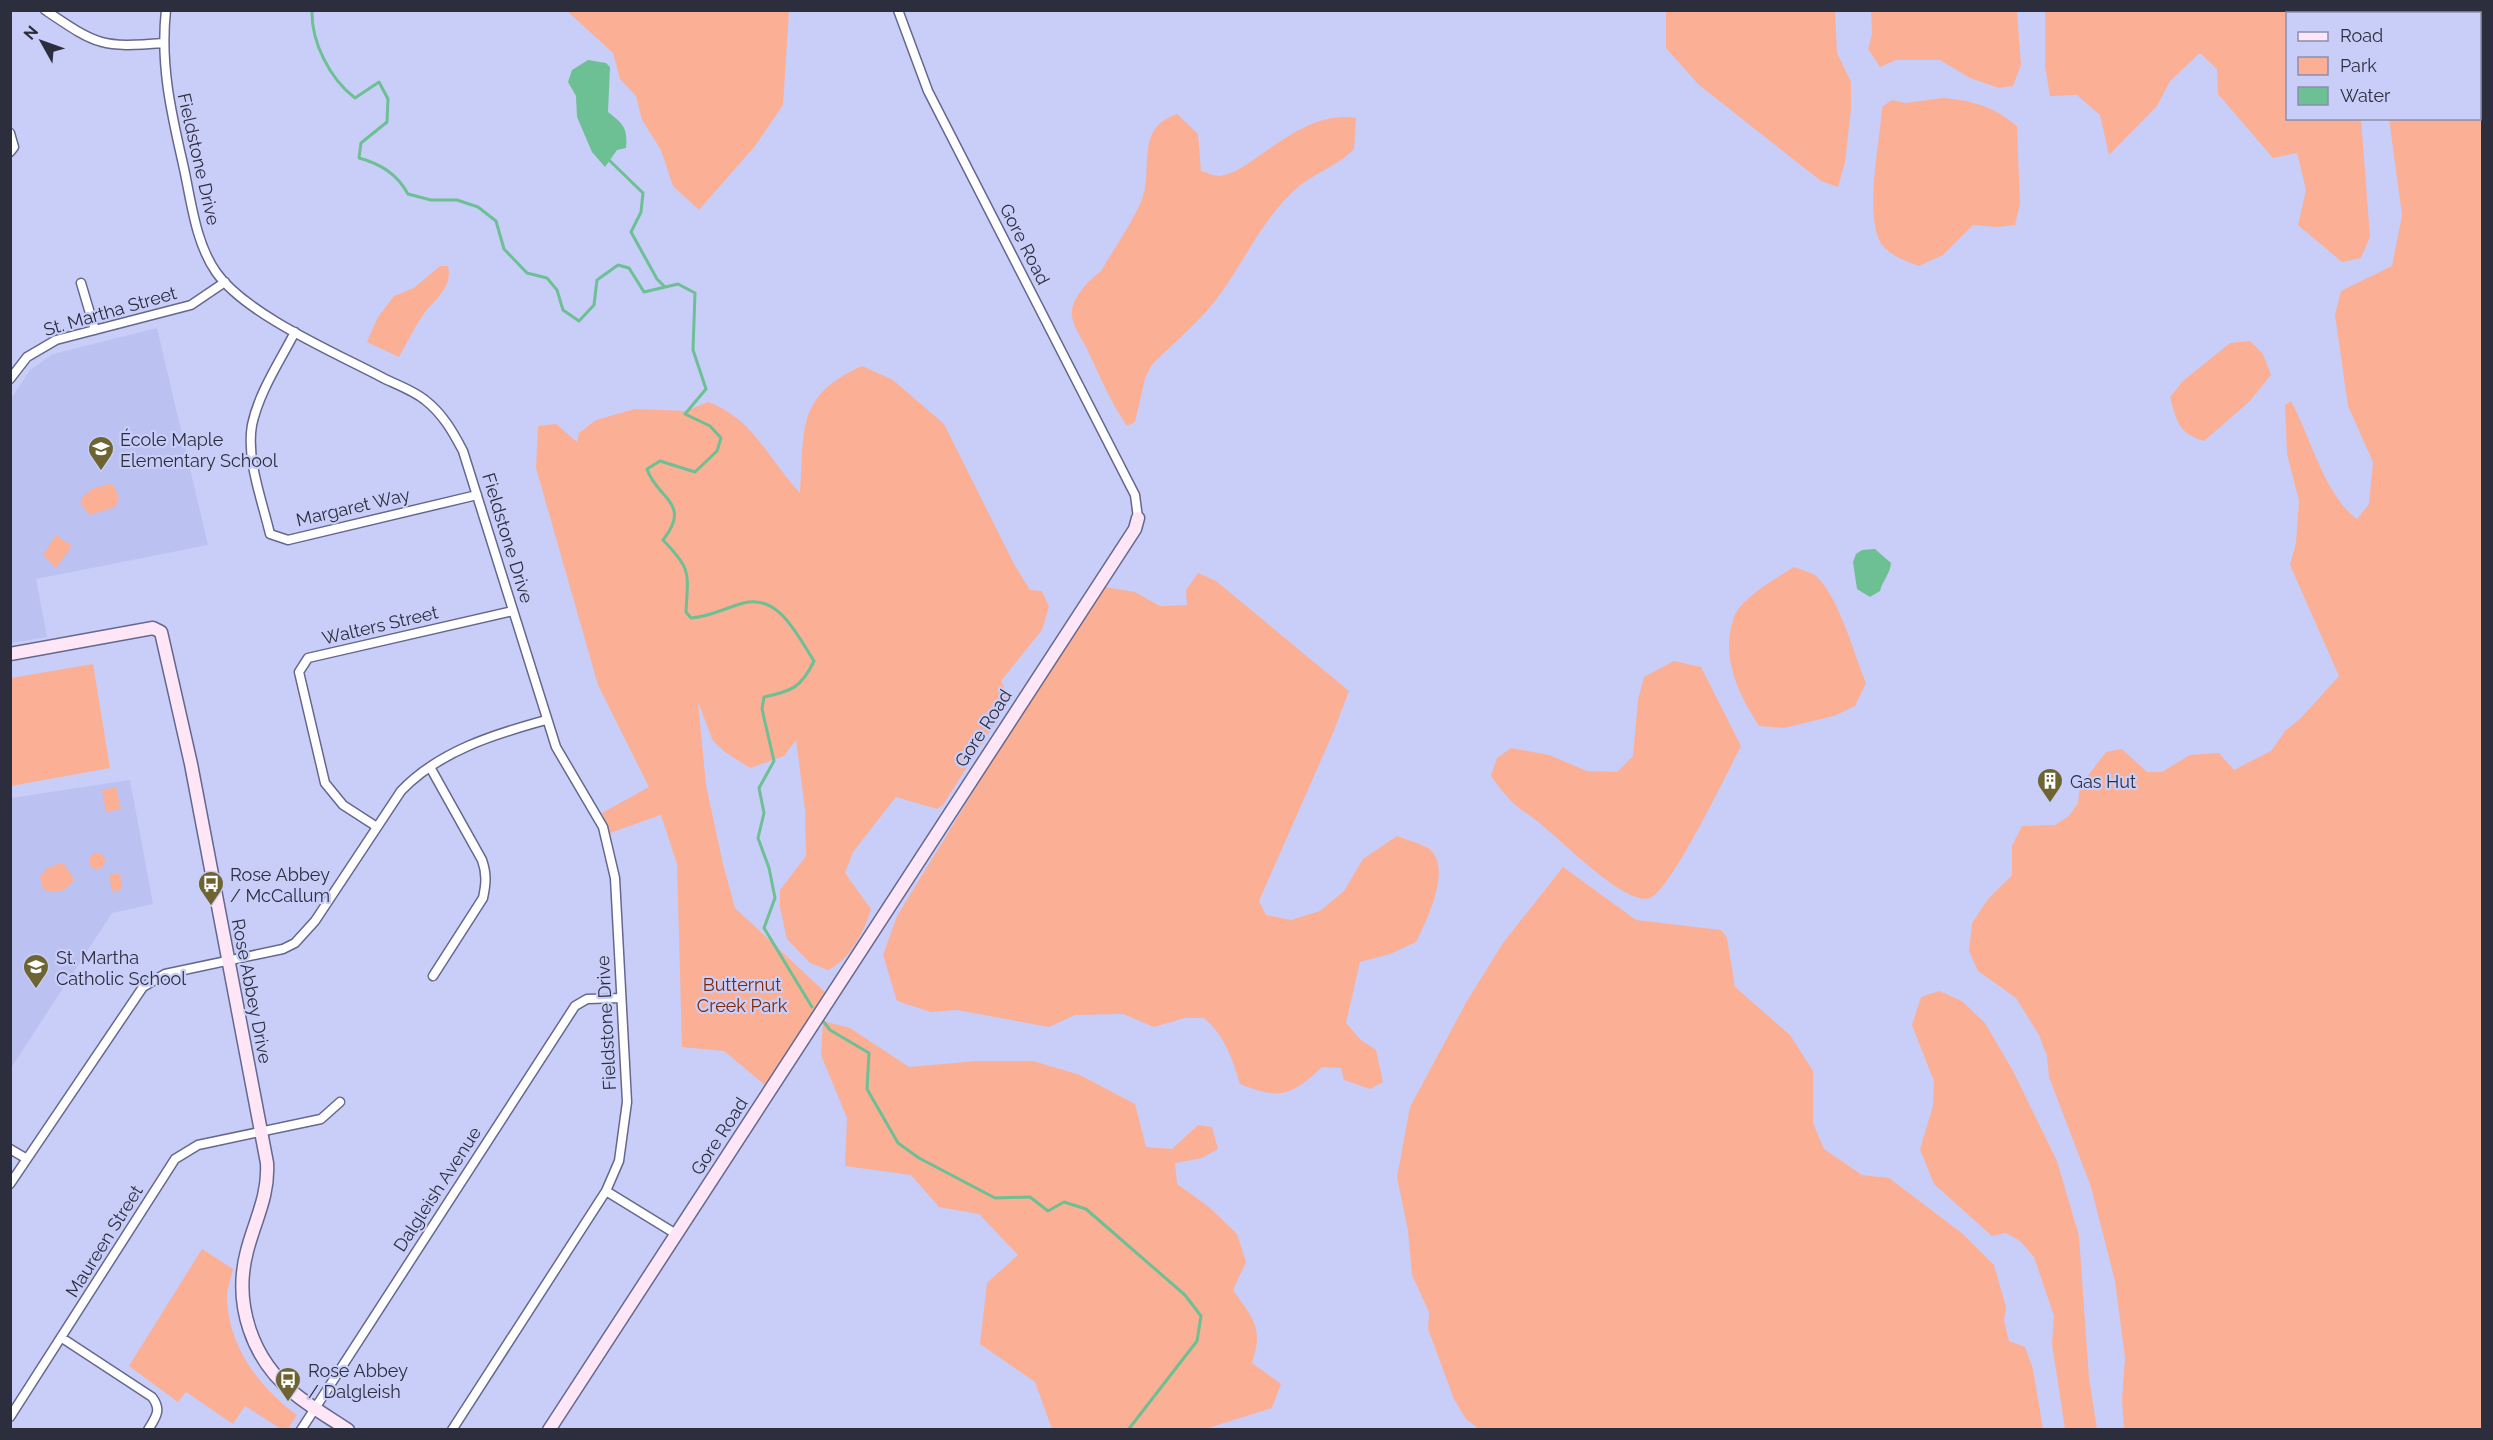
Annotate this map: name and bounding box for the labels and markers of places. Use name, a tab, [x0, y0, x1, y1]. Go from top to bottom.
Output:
place label: École Maple Elementary School	[120, 428, 278, 471]
school or university icon: École Maple Elementary School	[86, 434, 116, 472]
building icon: Gas Hut	[2035, 766, 2065, 804]
place label: Gas Hut	[2070, 771, 2136, 792]
place label: Rose Abbey / McCallum	[230, 864, 330, 906]
bus stop icon: Rose Abbey / McCallum	[196, 869, 226, 907]
place label: St. Martha Catholic School	[56, 947, 186, 989]
school or university icon: St. Martha Catholic School	[21, 952, 51, 990]
place label: Rose Abbey / Dalgleish	[308, 1360, 408, 1402]
bus stop icon: Rose Abbey / Dalgleish	[273, 1365, 303, 1403]

